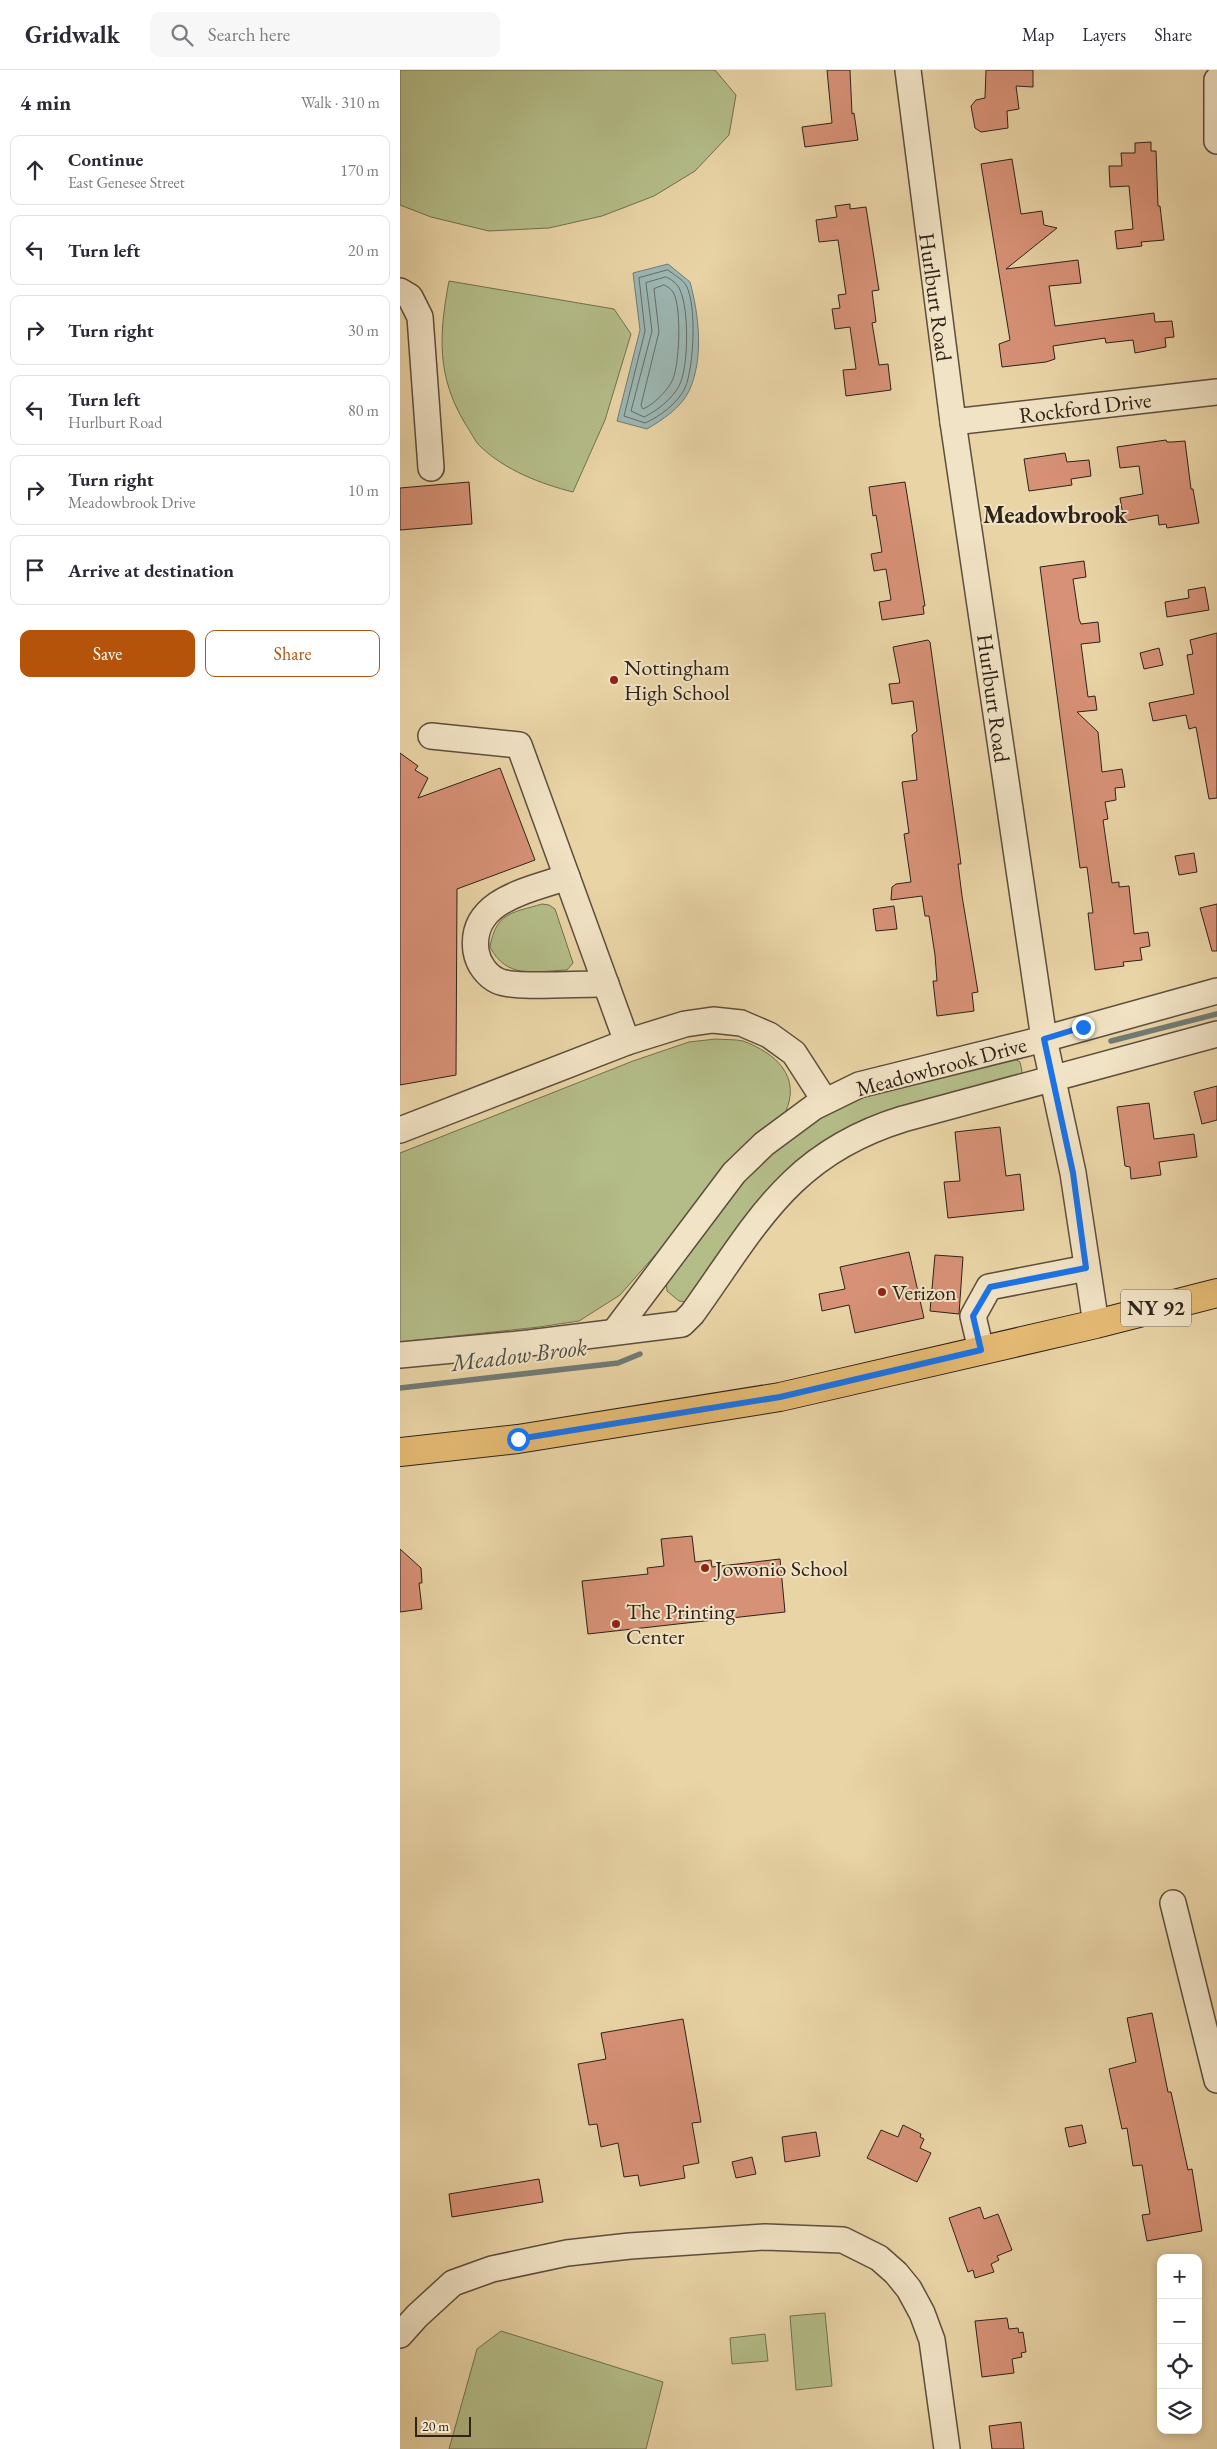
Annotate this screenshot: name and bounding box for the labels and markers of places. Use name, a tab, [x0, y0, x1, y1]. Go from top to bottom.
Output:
place label: Nottingham High School	[624, 653, 730, 707]
marker: Nottingham High School	[608, 674, 620, 686]
place label: Verizon	[892, 1278, 957, 1307]
marker: Verizon	[876, 1286, 888, 1298]
place label: Jowonio School	[713, 1554, 848, 1583]
marker: Jowonio School	[699, 1562, 711, 1574]
place label: The Printing Center	[626, 1597, 735, 1651]
marker: The Printing Center	[610, 1618, 622, 1630]

